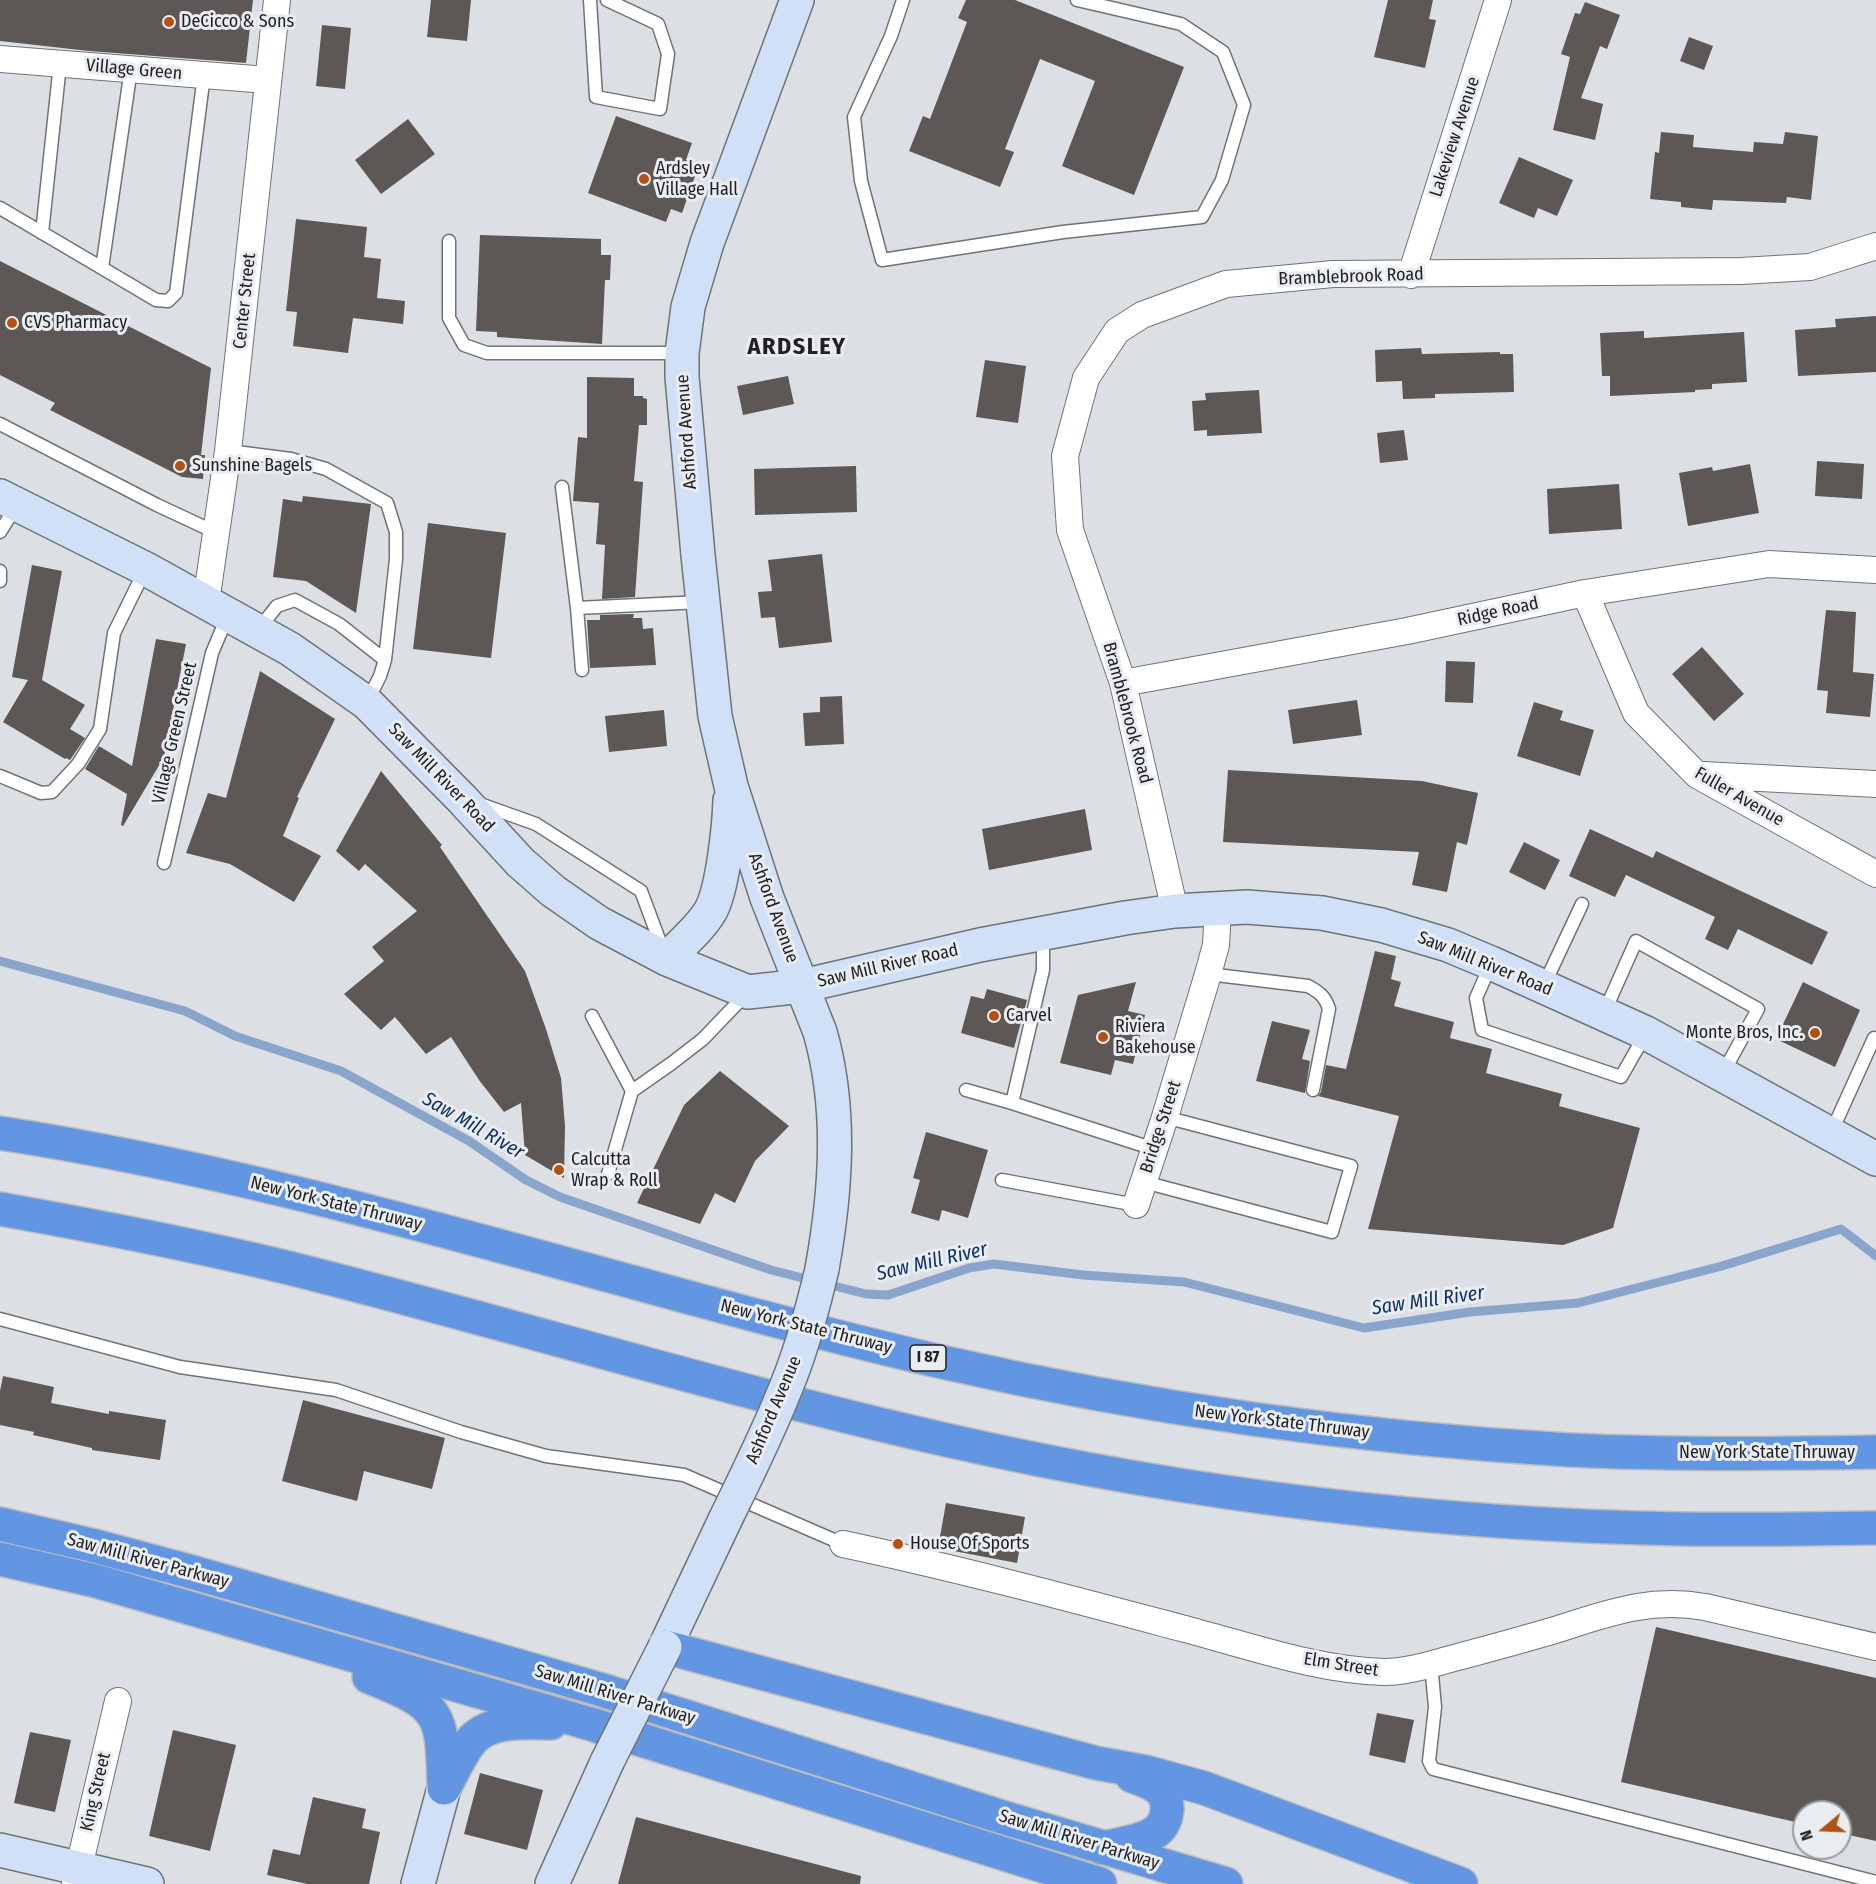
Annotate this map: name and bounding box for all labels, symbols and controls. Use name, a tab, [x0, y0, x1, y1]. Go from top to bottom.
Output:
place label: DeCicco & Sons	[181, 11, 294, 33]
marker: DeCicco & Sons	[162, 15, 176, 29]
street label: Village Green	[85, 55, 183, 85]
street label: Lakeview Avenue	[1425, 74, 1485, 200]
place label: Ardsley Village Hall	[656, 158, 738, 201]
marker: Ardsley Village Hall	[637, 172, 651, 186]
street label: Center Street	[229, 252, 261, 350]
street label: Bramblebrook Road	[1278, 264, 1424, 290]
place label: CVS Pharmacy	[24, 312, 127, 334]
marker: CVS Pharmacy	[5, 316, 19, 330]
district label: ARDSLEY	[747, 333, 847, 361]
street label: Ashford Avenue	[672, 374, 702, 490]
place label: Sunshine Bagels	[192, 455, 312, 477]
marker: Sunshine Bagels	[173, 459, 187, 473]
street label: Ridge Road	[1455, 593, 1541, 631]
street label: Bramblebrook Road	[1098, 640, 1156, 786]
street label: Village Green Street	[148, 660, 202, 806]
street label: Saw Mill River Road	[383, 719, 499, 837]
street label: Fuller Avenue	[1690, 763, 1788, 831]
street label: Ashford Avenue	[743, 850, 803, 966]
street label: Saw Mill River Road	[1414, 927, 1556, 1001]
street label: Saw Mill River Road	[816, 939, 960, 993]
place label: Carvel	[1006, 1005, 1052, 1027]
marker: Carvel	[987, 1009, 1001, 1023]
place label: Riviera Bakehouse	[1115, 1016, 1196, 1058]
place label: Monte Bros, Inc.	[1686, 1022, 1803, 1044]
marker: Monte Bros, Inc.	[1808, 1026, 1822, 1040]
marker: Riviera Bakehouse	[1096, 1030, 1110, 1044]
street label: Bridge Street	[1136, 1078, 1186, 1176]
water label: Saw Mill River	[418, 1087, 528, 1165]
place label: Calcutta Wrap & Roll	[571, 1149, 657, 1192]
marker: Calcutta Wrap & Roll	[552, 1163, 566, 1177]
street label: New York State Thruway	[248, 1172, 424, 1236]
water label: Saw Mill River	[874, 1238, 990, 1286]
water label: Saw Mill River	[1370, 1281, 1486, 1321]
street label: New York State Thruway	[718, 1295, 894, 1359]
road number: I 87	[910, 1345, 946, 1371]
street label: Ashford Avenue	[742, 1353, 806, 1467]
street label: New York State Thruway	[1193, 1401, 1371, 1443]
street label: New York State Thruway	[1679, 1442, 1855, 1464]
street label: Saw Mill River Parkway	[65, 1529, 231, 1593]
place label: House Of Sports	[910, 1533, 1029, 1555]
marker: House Of Sports	[891, 1537, 905, 1551]
street label: Elm Street	[1302, 1648, 1380, 1682]
street label: Saw Mill River Parkway	[532, 1660, 698, 1730]
street label: King Street	[76, 1750, 116, 1834]
north arrow	[1792, 1800, 1852, 1860]
street label: Saw Mill River Parkway	[996, 1805, 1162, 1875]
text: N	[1796, 1828, 1817, 1843]

